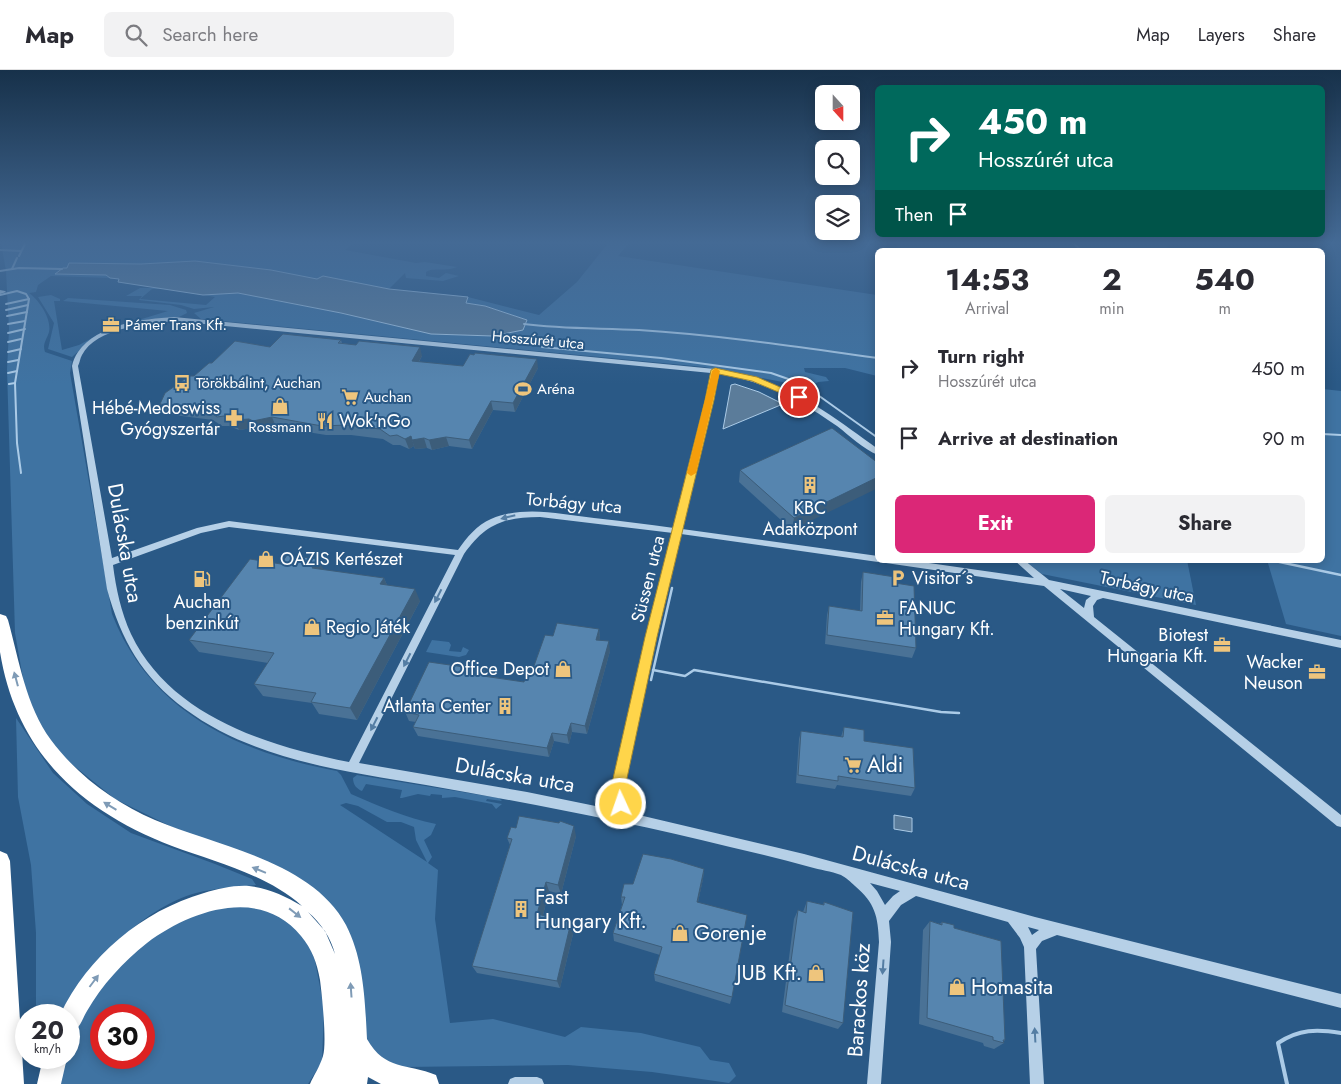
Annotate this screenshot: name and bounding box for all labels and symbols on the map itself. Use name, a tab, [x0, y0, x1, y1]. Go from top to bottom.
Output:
north arrow	[815, 85, 860, 130]
place label: Pámer Trans Kft.	[125, 314, 227, 336]
office icon: Pámer Trans Kft.	[101, 315, 121, 335]
street label: Hosszúrét utca	[491, 325, 585, 355]
place label: Törökbálint, Auchan	[196, 372, 321, 394]
bus stop icon: Törökbálint, Auchan	[172, 373, 192, 393]
pin	[778, 376, 820, 418]
place label: Aréna	[537, 378, 575, 400]
sports icon: Aréna	[513, 379, 533, 399]
place label: Auchan	[364, 386, 412, 408]
supermarket icon: Auchan	[340, 387, 360, 407]
place label: Hébé-Medoswiss Gyógyszertár	[92, 395, 221, 442]
shop icon: Rossmann	[270, 396, 290, 416]
pharmacy icon: Hébé-Medoswiss Gyógyszertár	[224, 408, 244, 428]
place label: Wok'nGo	[339, 408, 411, 434]
restaurant icon: Wok'nGo	[315, 411, 335, 431]
place label: Rossmann	[248, 416, 312, 438]
building icon: KBC Adatközpont	[800, 475, 820, 495]
street label: Dulácska utca	[100, 481, 150, 605]
street label: Torbágy utca	[525, 486, 623, 520]
place label: KBC Adatközpont	[763, 495, 858, 542]
one-way arrow	[501, 513, 516, 521]
street label: Süssen utca	[625, 533, 671, 625]
place label: OÁZIS Kertészet	[280, 546, 403, 572]
shop icon: OÁZIS Kertészet	[256, 549, 276, 569]
street label: Torbágy utca	[1097, 564, 1197, 610]
place label: Visitor´s	[912, 565, 973, 591]
parking icon: Visitor´s	[888, 568, 908, 588]
fuel station icon: Auchan benzinkút	[192, 569, 212, 589]
place label: Auchan benzinkút	[165, 589, 239, 636]
one-way arrow	[434, 589, 442, 603]
place label: FANUC Hungary Kft.	[899, 595, 995, 642]
office icon: FANUC Hungary Kft.	[875, 608, 895, 628]
place label: Regio Játék	[326, 614, 410, 640]
shop icon: Regio Játék	[302, 617, 322, 637]
place label: Biotest Hungaria Kft.	[1107, 622, 1209, 669]
office icon: Biotest Hungaria Kft.	[1212, 635, 1232, 655]
place label: Wacker Neuson	[1244, 649, 1304, 696]
one-way arrow	[402, 653, 410, 667]
place label: Office Depot	[451, 656, 550, 682]
shop icon: Office Depot	[553, 659, 573, 679]
office icon: Wacker Neuson	[1307, 662, 1327, 682]
one-way arrow	[12, 672, 20, 687]
place label: Atlanta Center	[383, 693, 492, 719]
building icon: Atlanta Center	[495, 696, 515, 716]
one-way arrow	[370, 717, 378, 731]
street label: Dulácska utca	[453, 750, 577, 800]
place label: Aldi	[867, 750, 903, 780]
supermarket icon: Aldi	[843, 755, 863, 775]
position arrow	[594, 777, 646, 829]
one-way arrow	[104, 801, 117, 810]
street label: Dulácska utca	[849, 838, 973, 898]
one-way arrow	[251, 866, 266, 874]
place label: Fast Hungary Kft.	[535, 882, 647, 936]
building icon: Fast Hungary Kft.	[511, 899, 531, 919]
one-way arrow	[288, 908, 301, 919]
place label: Gorenje	[694, 918, 767, 948]
shop icon: Gorenje	[670, 923, 690, 943]
street label: Barackos köz	[840, 942, 878, 1058]
place label: JUB Kft.	[734, 958, 802, 988]
one-way arrow	[879, 959, 887, 975]
shop icon: JUB Kft.	[806, 963, 826, 983]
place label: Homasita	[971, 972, 1053, 1002]
one-way arrow	[89, 975, 100, 988]
shop icon: Homasita	[947, 977, 967, 997]
one-way arrow	[347, 982, 355, 998]
speed limit sign: 30	[90, 1004, 155, 1069]
one-way arrow	[1030, 1027, 1038, 1043]

